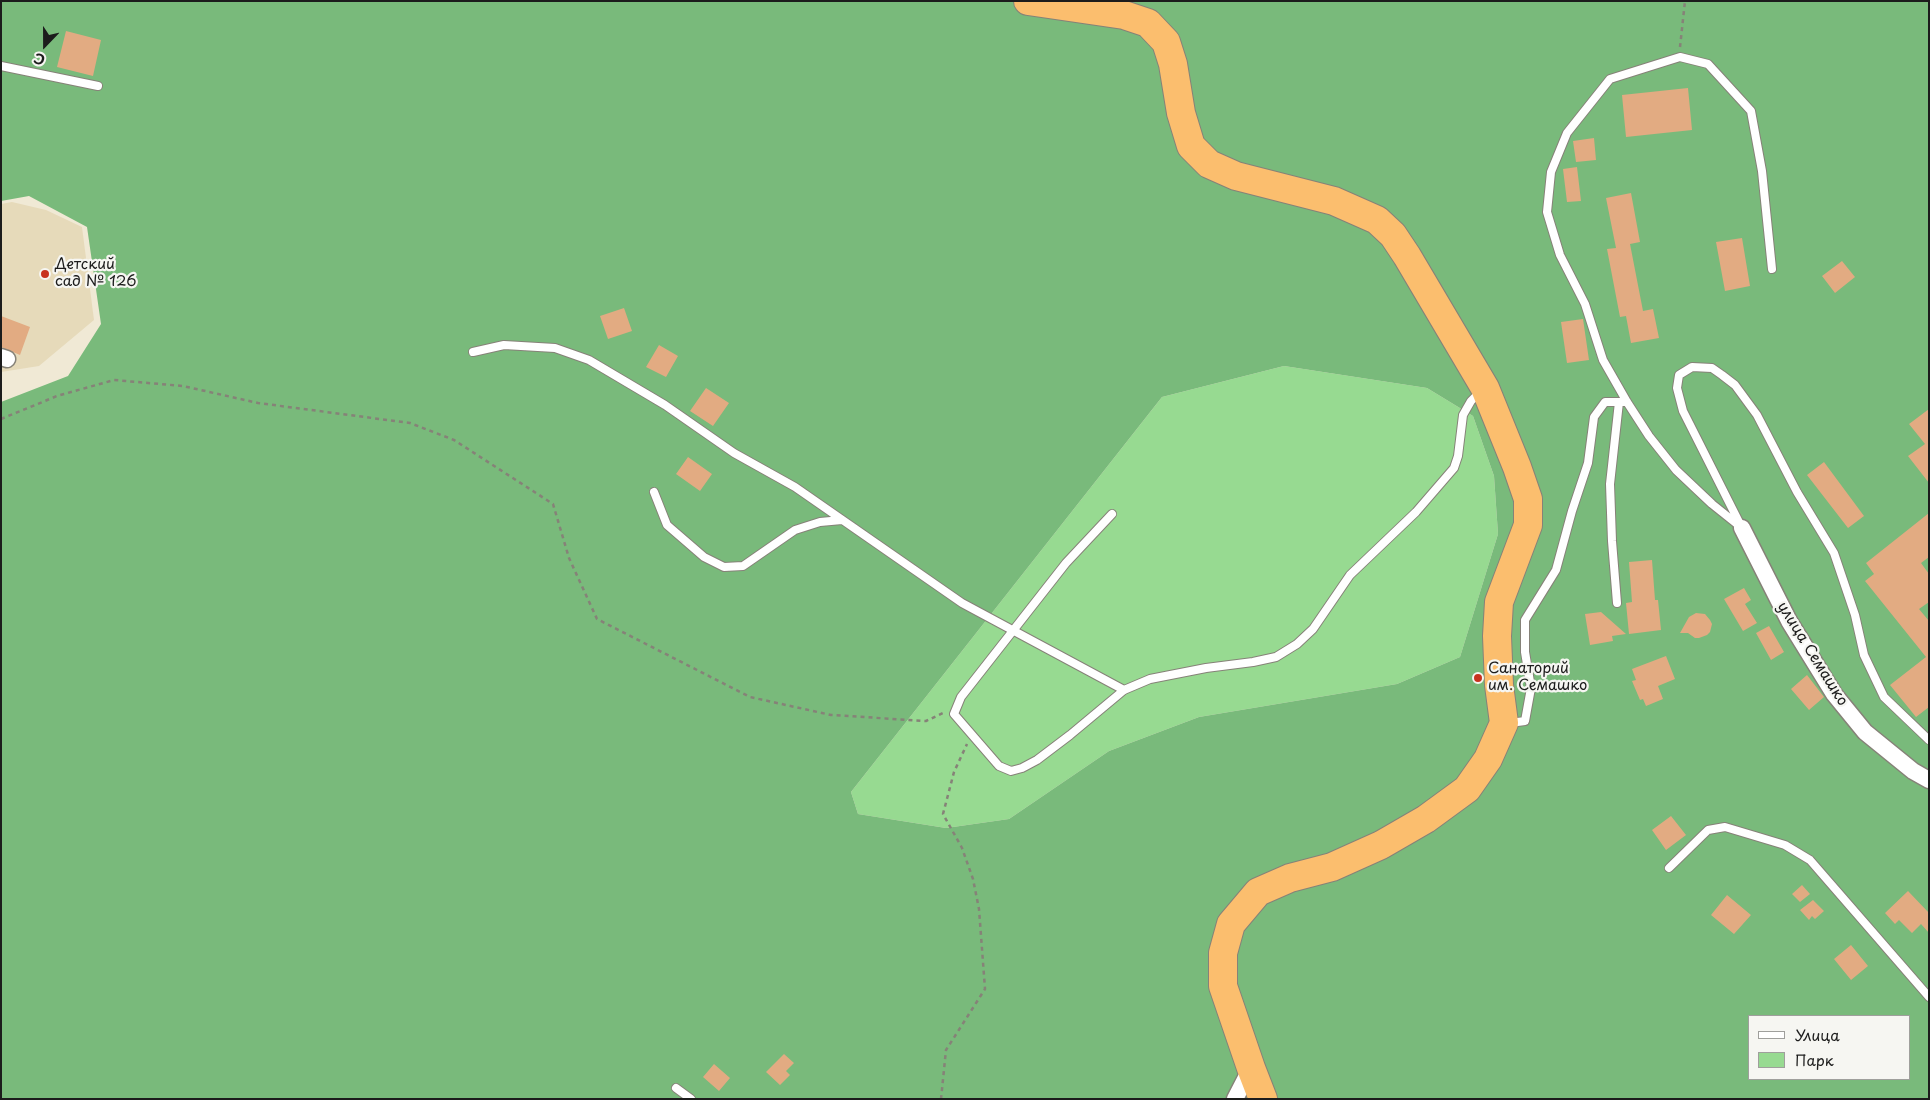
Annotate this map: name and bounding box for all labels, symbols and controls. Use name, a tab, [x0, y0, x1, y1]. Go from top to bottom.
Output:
north arrow	[20, 20, 70, 70]
text: С	[30, 48, 48, 71]
place label: Детский сад № 126	[55, 256, 136, 291]
marker: Детский сад № 126	[39, 268, 51, 280]
street label: улица Семашко	[1773, 599, 1851, 709]
place label: Санаторий им. Семашко	[1488, 660, 1587, 695]
marker: Санаторий им. Семашко	[1472, 672, 1484, 684]
legend	[1748, 1015, 1910, 1080]
text: Улица	[1795, 1023, 1840, 1046]
text: Парк	[1795, 1048, 1834, 1071]

